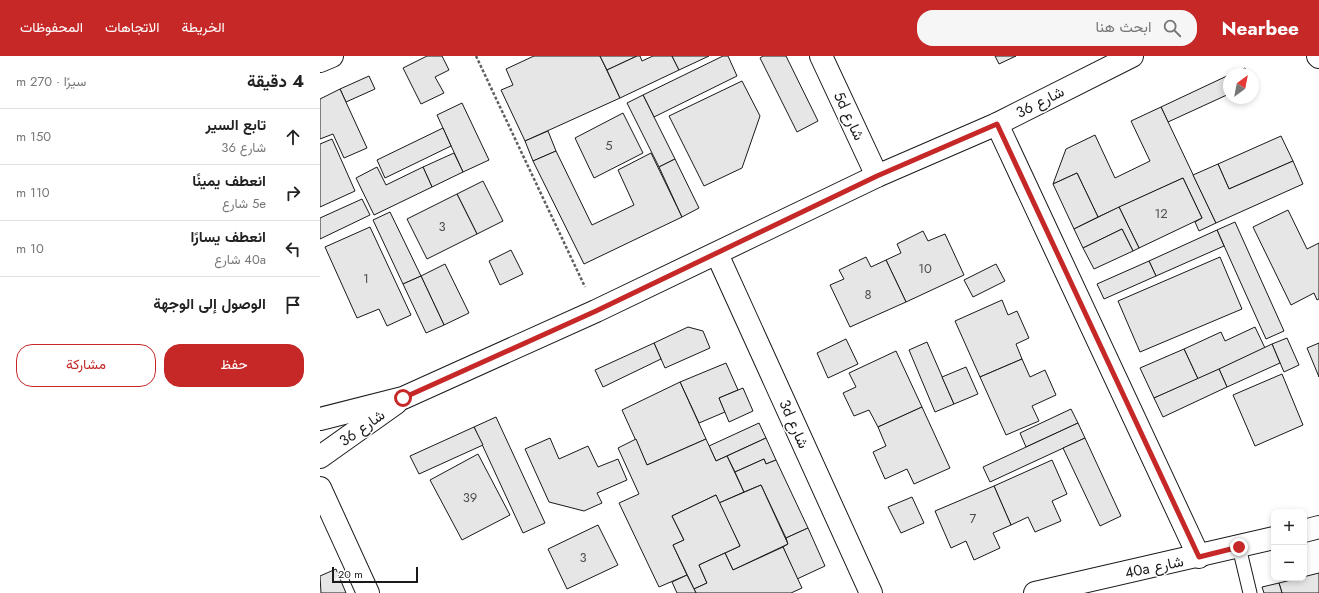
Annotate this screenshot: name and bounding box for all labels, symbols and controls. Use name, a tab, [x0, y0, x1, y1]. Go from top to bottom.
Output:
search box	[917, 10, 1197, 46]
text: Nearbee	[1221, 15, 1299, 42]
text: ابحث هنا	[1096, 16, 1151, 38]
text: المحفوظات	[20, 17, 83, 37]
text: الاتجاهات	[105, 17, 159, 37]
text: الخريطة	[181, 17, 225, 37]
icon: search	[1161, 17, 1183, 39]
north arrow	[1223, 68, 1259, 104]
text: 4 دقيقة	[247, 69, 304, 93]
text: سيرًا · 270 m	[16, 72, 86, 91]
street label: شارع 36	[1012, 80, 1068, 123]
street label: 5d شارع	[828, 88, 870, 144]
text: تابع السير	[206, 114, 266, 136]
icon: ahead	[282, 126, 304, 148]
text: 150 m	[16, 127, 51, 146]
house number: 5	[605, 136, 613, 155]
text: شارع 36	[221, 138, 266, 157]
text: انعطف يمينًا	[192, 170, 266, 192]
icon: right	[282, 182, 304, 204]
text: 110 m	[16, 183, 50, 202]
text: 5e شارع	[222, 194, 266, 213]
house number: 12	[1154, 204, 1168, 223]
house number: 3	[438, 217, 446, 236]
text: انعطف يسارًا	[191, 226, 266, 248]
icon: left	[282, 238, 304, 260]
text: 10 m	[16, 239, 44, 258]
text: 40a شارع	[214, 250, 266, 269]
house number: 10	[918, 259, 932, 278]
house number: 1	[363, 269, 369, 288]
house number: 8	[864, 285, 872, 304]
text: الوصول إلى الوجهة	[153, 293, 266, 315]
icon: arrive	[282, 294, 304, 316]
button: مشاركة	[16, 344, 156, 387]
button: حفظ	[164, 344, 304, 387]
route start	[394, 389, 412, 407]
street label: 3d شارع	[773, 396, 815, 452]
street label: شارع 36	[335, 404, 390, 452]
house number: 39	[463, 488, 477, 507]
house number: 7	[970, 509, 977, 528]
map controls	[1271, 509, 1307, 581]
button: +	[1271, 509, 1307, 545]
route end	[1230, 538, 1248, 556]
button: −	[1271, 545, 1307, 581]
house number: 3	[579, 548, 587, 567]
street label: 40a شارع	[1123, 550, 1186, 584]
scale bar	[332, 565, 418, 584]
text: 20 m	[338, 566, 363, 582]

